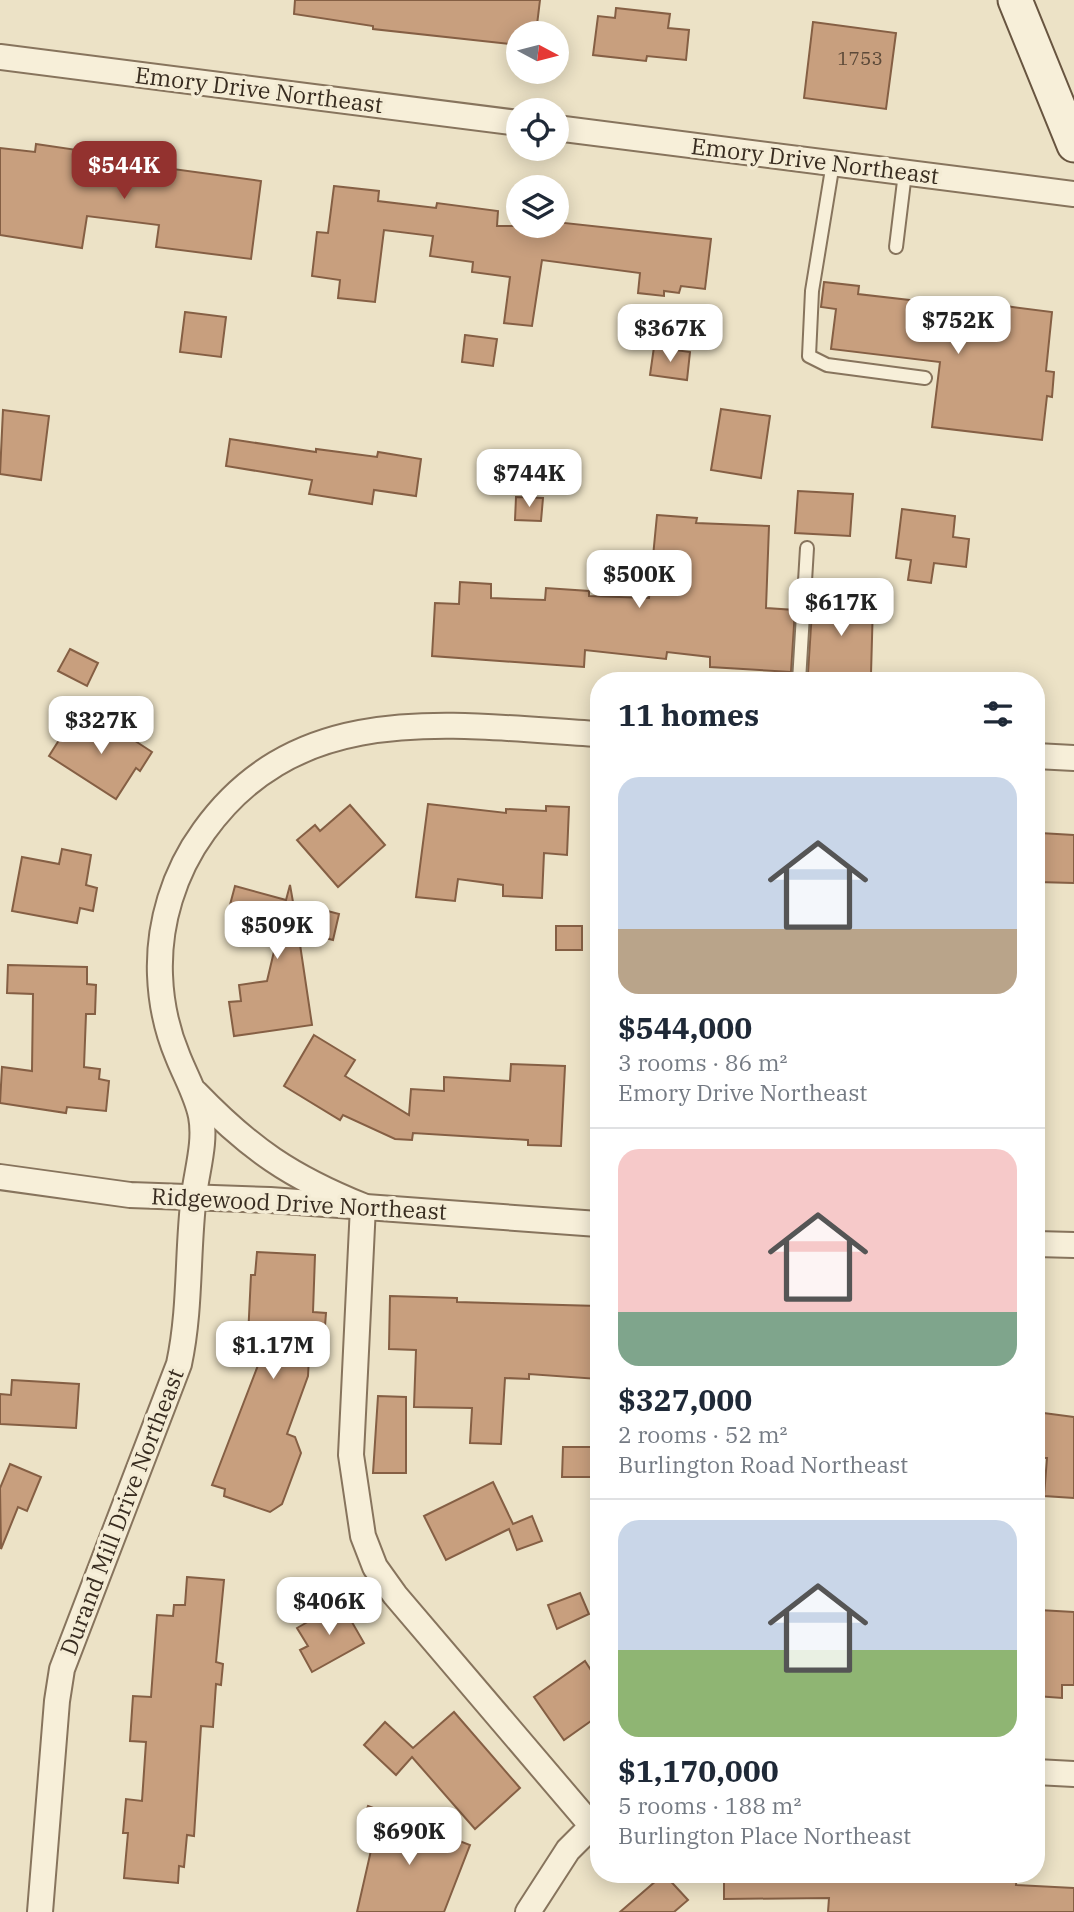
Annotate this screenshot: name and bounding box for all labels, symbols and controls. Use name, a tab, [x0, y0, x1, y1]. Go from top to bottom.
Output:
north arrow	[506, 21, 569, 84]
map controls	[506, 21, 569, 238]
house number: 1753	[837, 46, 883, 70]
street label: Emory Drive Northeast	[133, 59, 385, 119]
button: locate	[506, 98, 569, 161]
street label: Emory Drive Northeast	[689, 130, 941, 190]
pin: $544K	[75, 142, 173, 201]
text: $544K	[88, 149, 160, 179]
button: layers	[506, 175, 569, 238]
pin: $752K	[909, 296, 1007, 356]
pin: $367K	[621, 304, 719, 364]
text: $752K	[922, 304, 994, 334]
text: $367K	[634, 312, 706, 342]
pin: $744K	[480, 449, 578, 509]
text: $744K	[493, 457, 565, 487]
pin: $500K	[590, 550, 688, 610]
text: $500K	[603, 558, 675, 588]
pin: $617K	[792, 578, 890, 638]
text: $617K	[805, 586, 877, 616]
text: 11 homes	[618, 695, 759, 734]
icon: filters	[979, 695, 1017, 733]
pin: $327K	[52, 696, 150, 756]
text: $327K	[65, 704, 137, 734]
icon: home	[755, 822, 881, 948]
pin: $509K	[228, 902, 326, 961]
text: $509K	[241, 909, 313, 939]
text: $544,000	[618, 1008, 752, 1047]
text: 3 rooms · 86 m²	[618, 1047, 788, 1077]
text: Emory Drive Northeast	[618, 1077, 867, 1107]
street label: Ridgewood Drive Northeast	[150, 1180, 448, 1226]
icon: home	[755, 1194, 881, 1320]
pin: $1.17M	[216, 1322, 330, 1381]
text: $1.17M	[232, 1329, 314, 1359]
street label: Durand Mill Drive Northeast	[52, 1364, 190, 1659]
text: $327,000	[618, 1380, 752, 1419]
text: 2 rooms · 52 m²	[618, 1419, 788, 1449]
text: Burlington Road Northeast	[618, 1449, 908, 1479]
icon: home	[755, 1565, 881, 1691]
pin: $406K	[280, 1578, 378, 1637]
text: $406K	[293, 1585, 365, 1615]
text: $1,170,000	[618, 1751, 779, 1790]
text: 5 rooms · 188 m²	[618, 1790, 801, 1820]
pin: $690K	[360, 1808, 458, 1867]
text: $690K	[373, 1815, 445, 1845]
text: Burlington Place Northeast	[618, 1820, 911, 1850]

